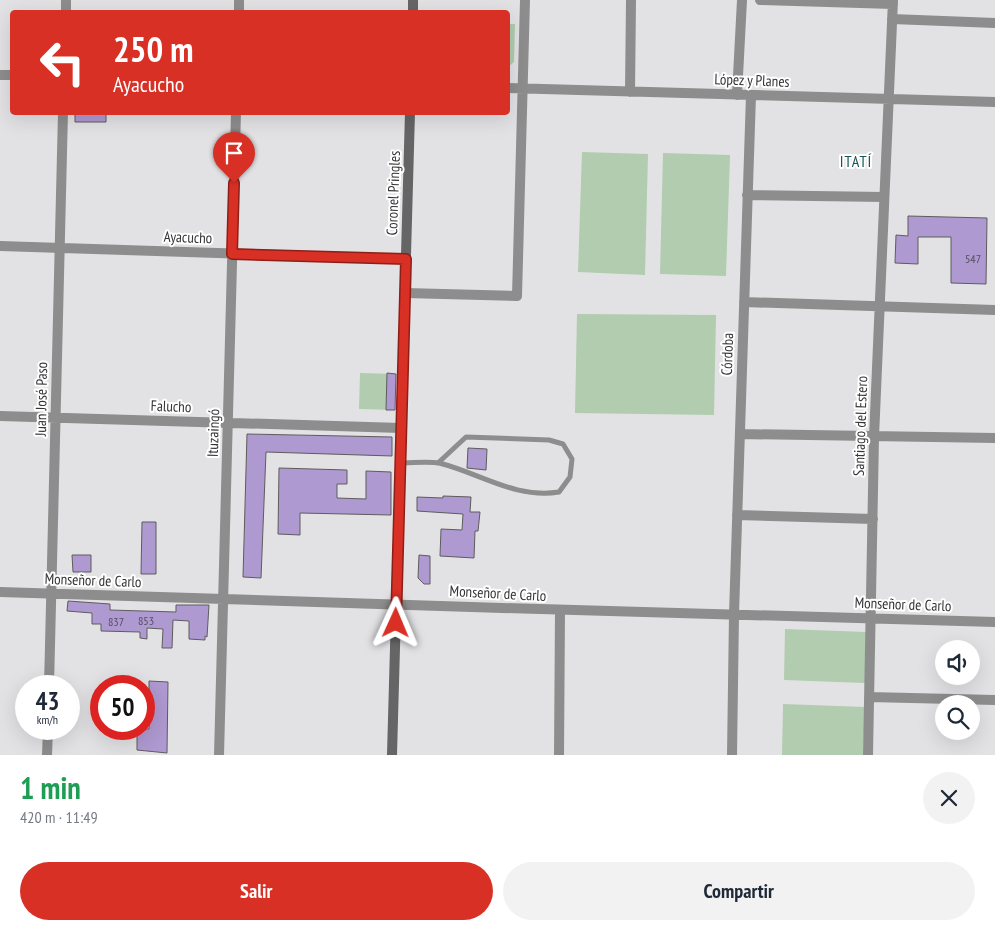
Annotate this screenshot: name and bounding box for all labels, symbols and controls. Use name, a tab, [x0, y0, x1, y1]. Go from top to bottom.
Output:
text: 250 m	[113, 26, 194, 72]
icon: left	[30, 30, 95, 95]
street label: López y Planes	[714, 69, 790, 91]
text: Ayacucho	[113, 70, 184, 98]
pin	[213, 132, 255, 183]
icon: arrive	[220, 139, 248, 167]
street label: Coronel Pringles	[382, 150, 404, 236]
district label: ITATÍ	[840, 151, 872, 171]
street label: Ayacucho	[163, 227, 213, 247]
house number: 547	[965, 251, 981, 266]
street label: Córdoba	[717, 332, 737, 376]
street label: Juan José Paso	[31, 362, 51, 437]
street label: Santiago del Estero	[849, 376, 871, 476]
street label: Falucho	[150, 396, 192, 416]
street label: Ituzaingó	[203, 409, 223, 457]
street label: Monseñor de Carlo	[44, 569, 142, 591]
street label: Monseñor de Carlo	[449, 581, 547, 605]
street label: Monseñor de Carlo	[854, 593, 952, 615]
position arrow	[369, 596, 421, 648]
house number: 853	[138, 613, 154, 628]
house number: 837	[108, 614, 124, 629]
map controls	[935, 640, 980, 740]
button: sound	[935, 640, 980, 685]
speed limit sign: 50	[90, 675, 155, 740]
text: 43	[36, 685, 59, 717]
button: search	[935, 695, 980, 740]
text: km/h	[37, 712, 58, 727]
text: 1 min	[20, 768, 81, 807]
button: close	[923, 772, 975, 824]
text: 420 m · 11:49	[20, 807, 98, 827]
button: Salir	[20, 862, 493, 920]
button: Compartir	[503, 862, 975, 920]

